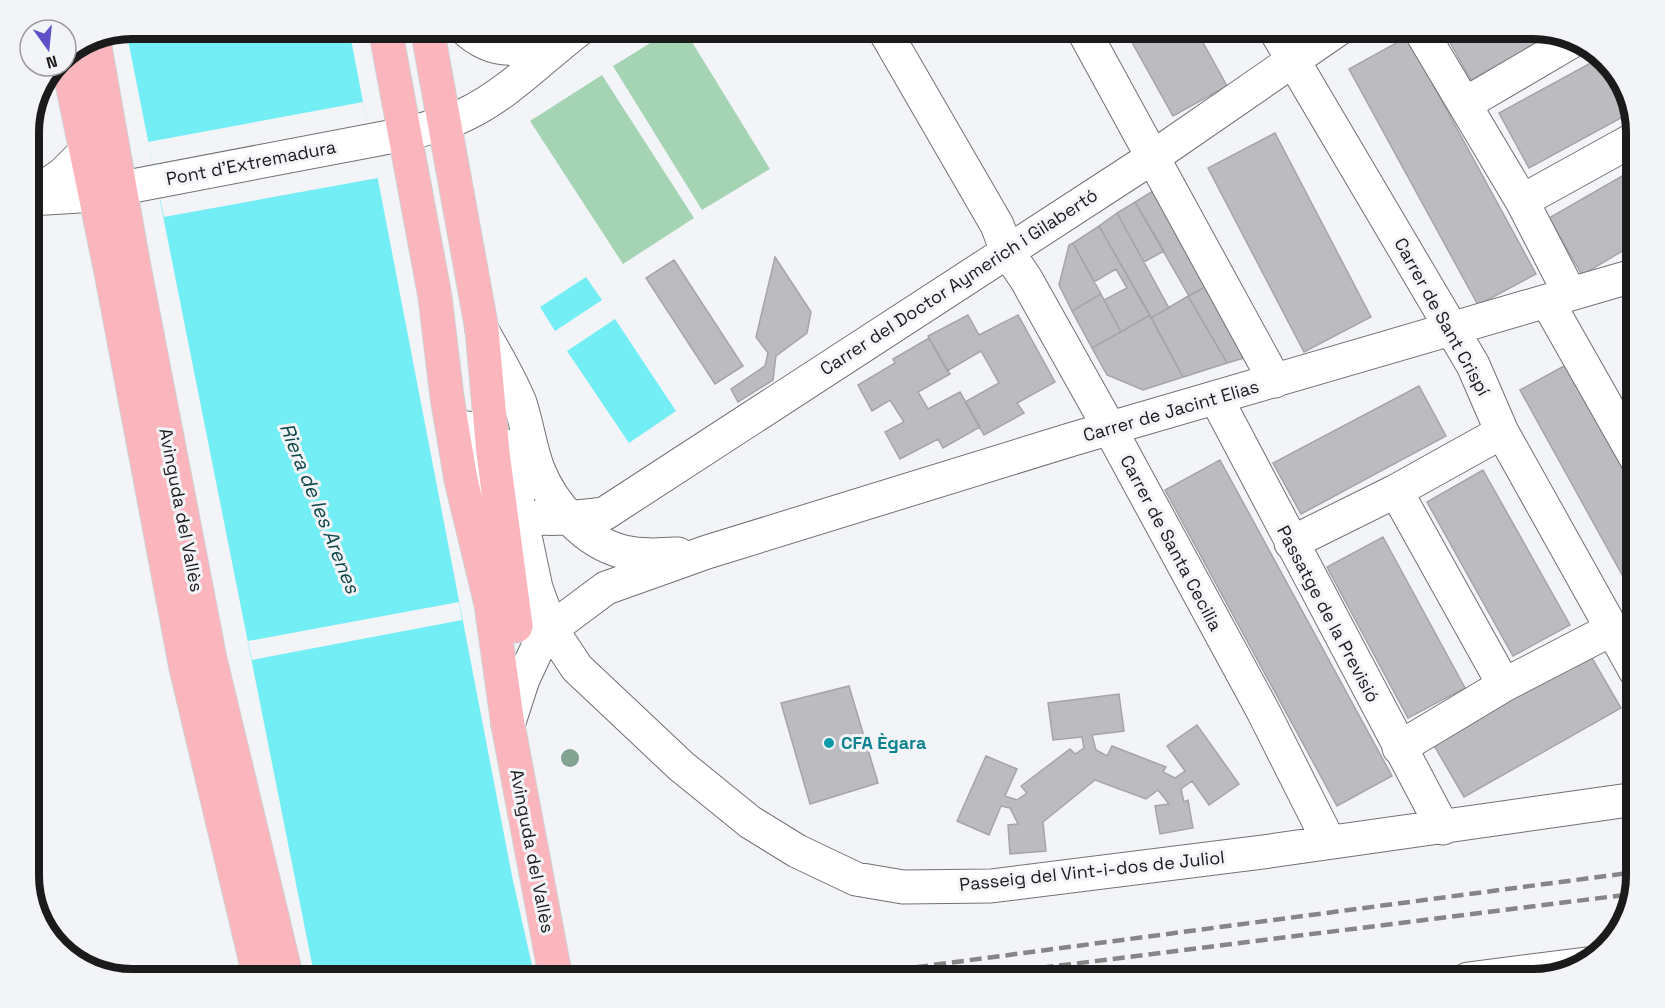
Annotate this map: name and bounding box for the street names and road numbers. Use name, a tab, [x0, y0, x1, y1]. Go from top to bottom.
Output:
street label: Pont d'Extremadura	[164, 135, 338, 190]
street label: Carrer del Doctor Aymerich i Gilabertó	[816, 183, 1102, 380]
street label: Carrer de Sant Crispí	[1389, 234, 1496, 400]
street label: Carrer de Jacint Elias	[1080, 374, 1262, 447]
street label: Avinguda del Vallès	[154, 426, 209, 594]
street label: Carrer de Santa Cecilia	[1115, 451, 1228, 635]
street label: Passatge de la Previsió	[1272, 521, 1385, 706]
street label: Avinguda del Vallès	[505, 767, 560, 935]
street label: Passeig del Vint-i-dos de Juliol	[958, 845, 1226, 896]

